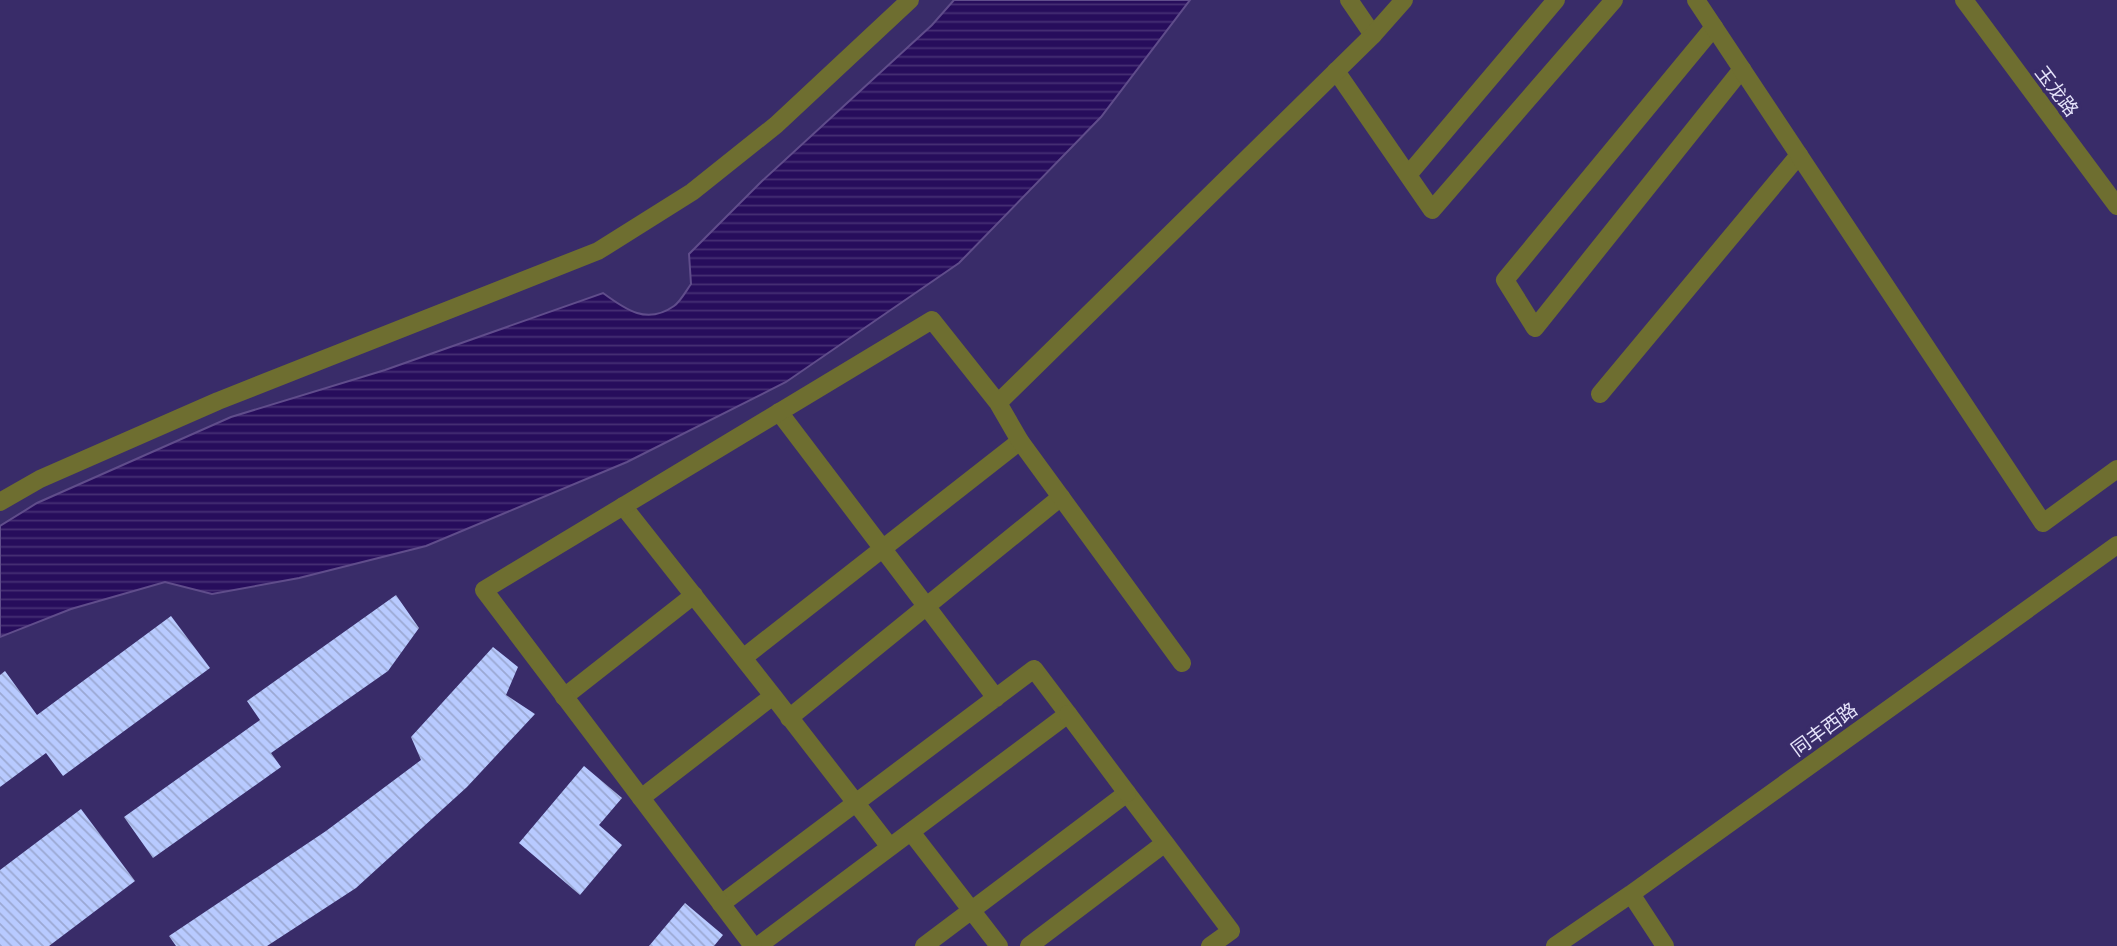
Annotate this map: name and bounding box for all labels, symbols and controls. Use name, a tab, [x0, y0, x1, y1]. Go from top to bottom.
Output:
street label: 玉龙路	[2030, 61, 2084, 121]
street label: 同丰西路	[1786, 697, 1862, 761]

